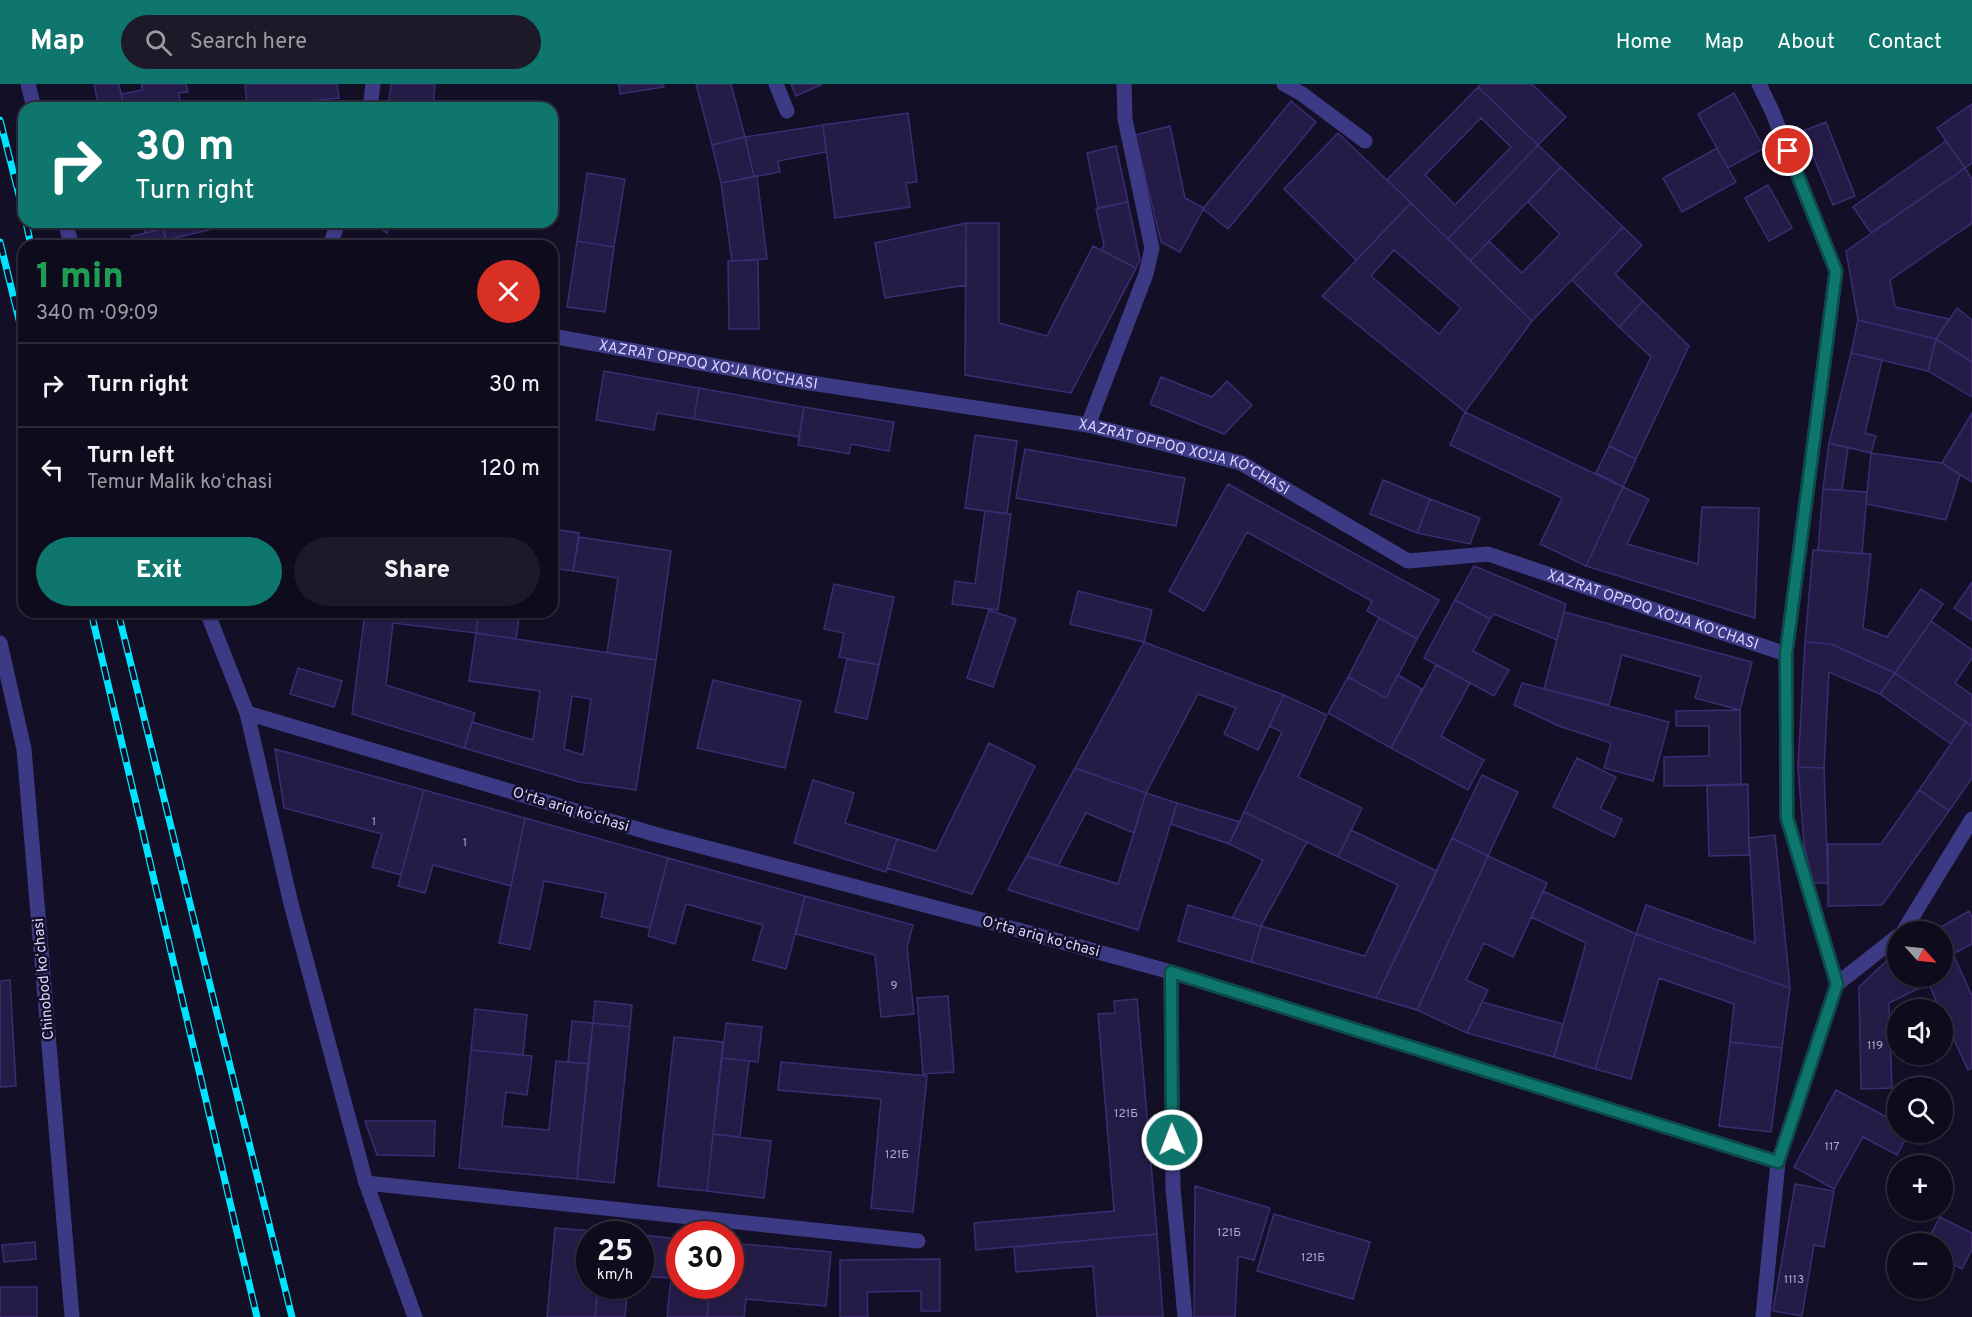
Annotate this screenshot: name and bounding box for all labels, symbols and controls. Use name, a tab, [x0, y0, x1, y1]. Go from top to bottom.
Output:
search box	[121, 15, 541, 69]
text: Map	[30, 24, 85, 60]
icon: search	[142, 26, 175, 59]
text: Search here	[190, 29, 307, 56]
text: Home	[1616, 29, 1672, 56]
text: Map	[1705, 29, 1744, 56]
text: About	[1777, 29, 1835, 56]
text: Contact	[1868, 29, 1942, 56]
text: 30 m	[135, 122, 234, 175]
pin	[1762, 125, 1813, 176]
icon: right	[36, 126, 114, 204]
icon: arrive	[1771, 134, 1804, 167]
text: Turn right	[135, 174, 254, 208]
text: 1 min	[36, 255, 124, 301]
button: close	[477, 260, 540, 323]
text: 340 m · 09:09	[36, 301, 158, 327]
street label: XAZRAT OPPOQ XO‘JA KO‘CHASI	[597, 337, 819, 395]
icon: right	[36, 369, 69, 402]
text: Turn right	[87, 372, 189, 399]
text: 30 m	[489, 372, 540, 399]
street label: XAZRAT OPPOQ XO‘JA KO‘CHASI	[1077, 416, 1292, 500]
text: Turn left	[87, 443, 175, 470]
icon: left	[36, 453, 69, 486]
text: 120 m	[480, 456, 540, 483]
text: Temur Malik koʻchasi	[87, 470, 272, 496]
button: Exit	[36, 537, 282, 606]
button: Share	[294, 537, 540, 606]
street label: XAZRAT OPPOQ XO‘JA KO‘CHASI	[1544, 566, 1761, 655]
street label: Oʻrta ariq koʻchasi	[510, 784, 631, 837]
house number: 1	[372, 814, 376, 830]
house number: 1	[463, 835, 467, 851]
street label: Oʻrta ariq koʻchasi	[980, 913, 1101, 962]
street label: Chinobod koʻchasi	[30, 917, 59, 1041]
north arrow	[1887, 921, 1953, 987]
map controls	[1887, 921, 1953, 1299]
house number: 9	[890, 978, 898, 994]
button: sound	[1887, 999, 1953, 1065]
house number: 119	[1867, 1038, 1883, 1054]
button: search	[1887, 1077, 1953, 1143]
house number: 121Б	[1114, 1106, 1138, 1122]
position arrow	[1140, 1108, 1204, 1172]
house number: 117	[1824, 1139, 1840, 1155]
house number: 121Б	[885, 1147, 909, 1163]
button: +	[1887, 1155, 1953, 1221]
speed limit sign: 30	[666, 1221, 744, 1299]
house number: 121Б	[1217, 1225, 1241, 1241]
button: −	[1887, 1233, 1953, 1299]
text: 25	[597, 1234, 633, 1271]
house number: 121Б	[1301, 1250, 1325, 1266]
text: km/h	[597, 1266, 633, 1285]
house number: 1113	[1784, 1272, 1804, 1288]

